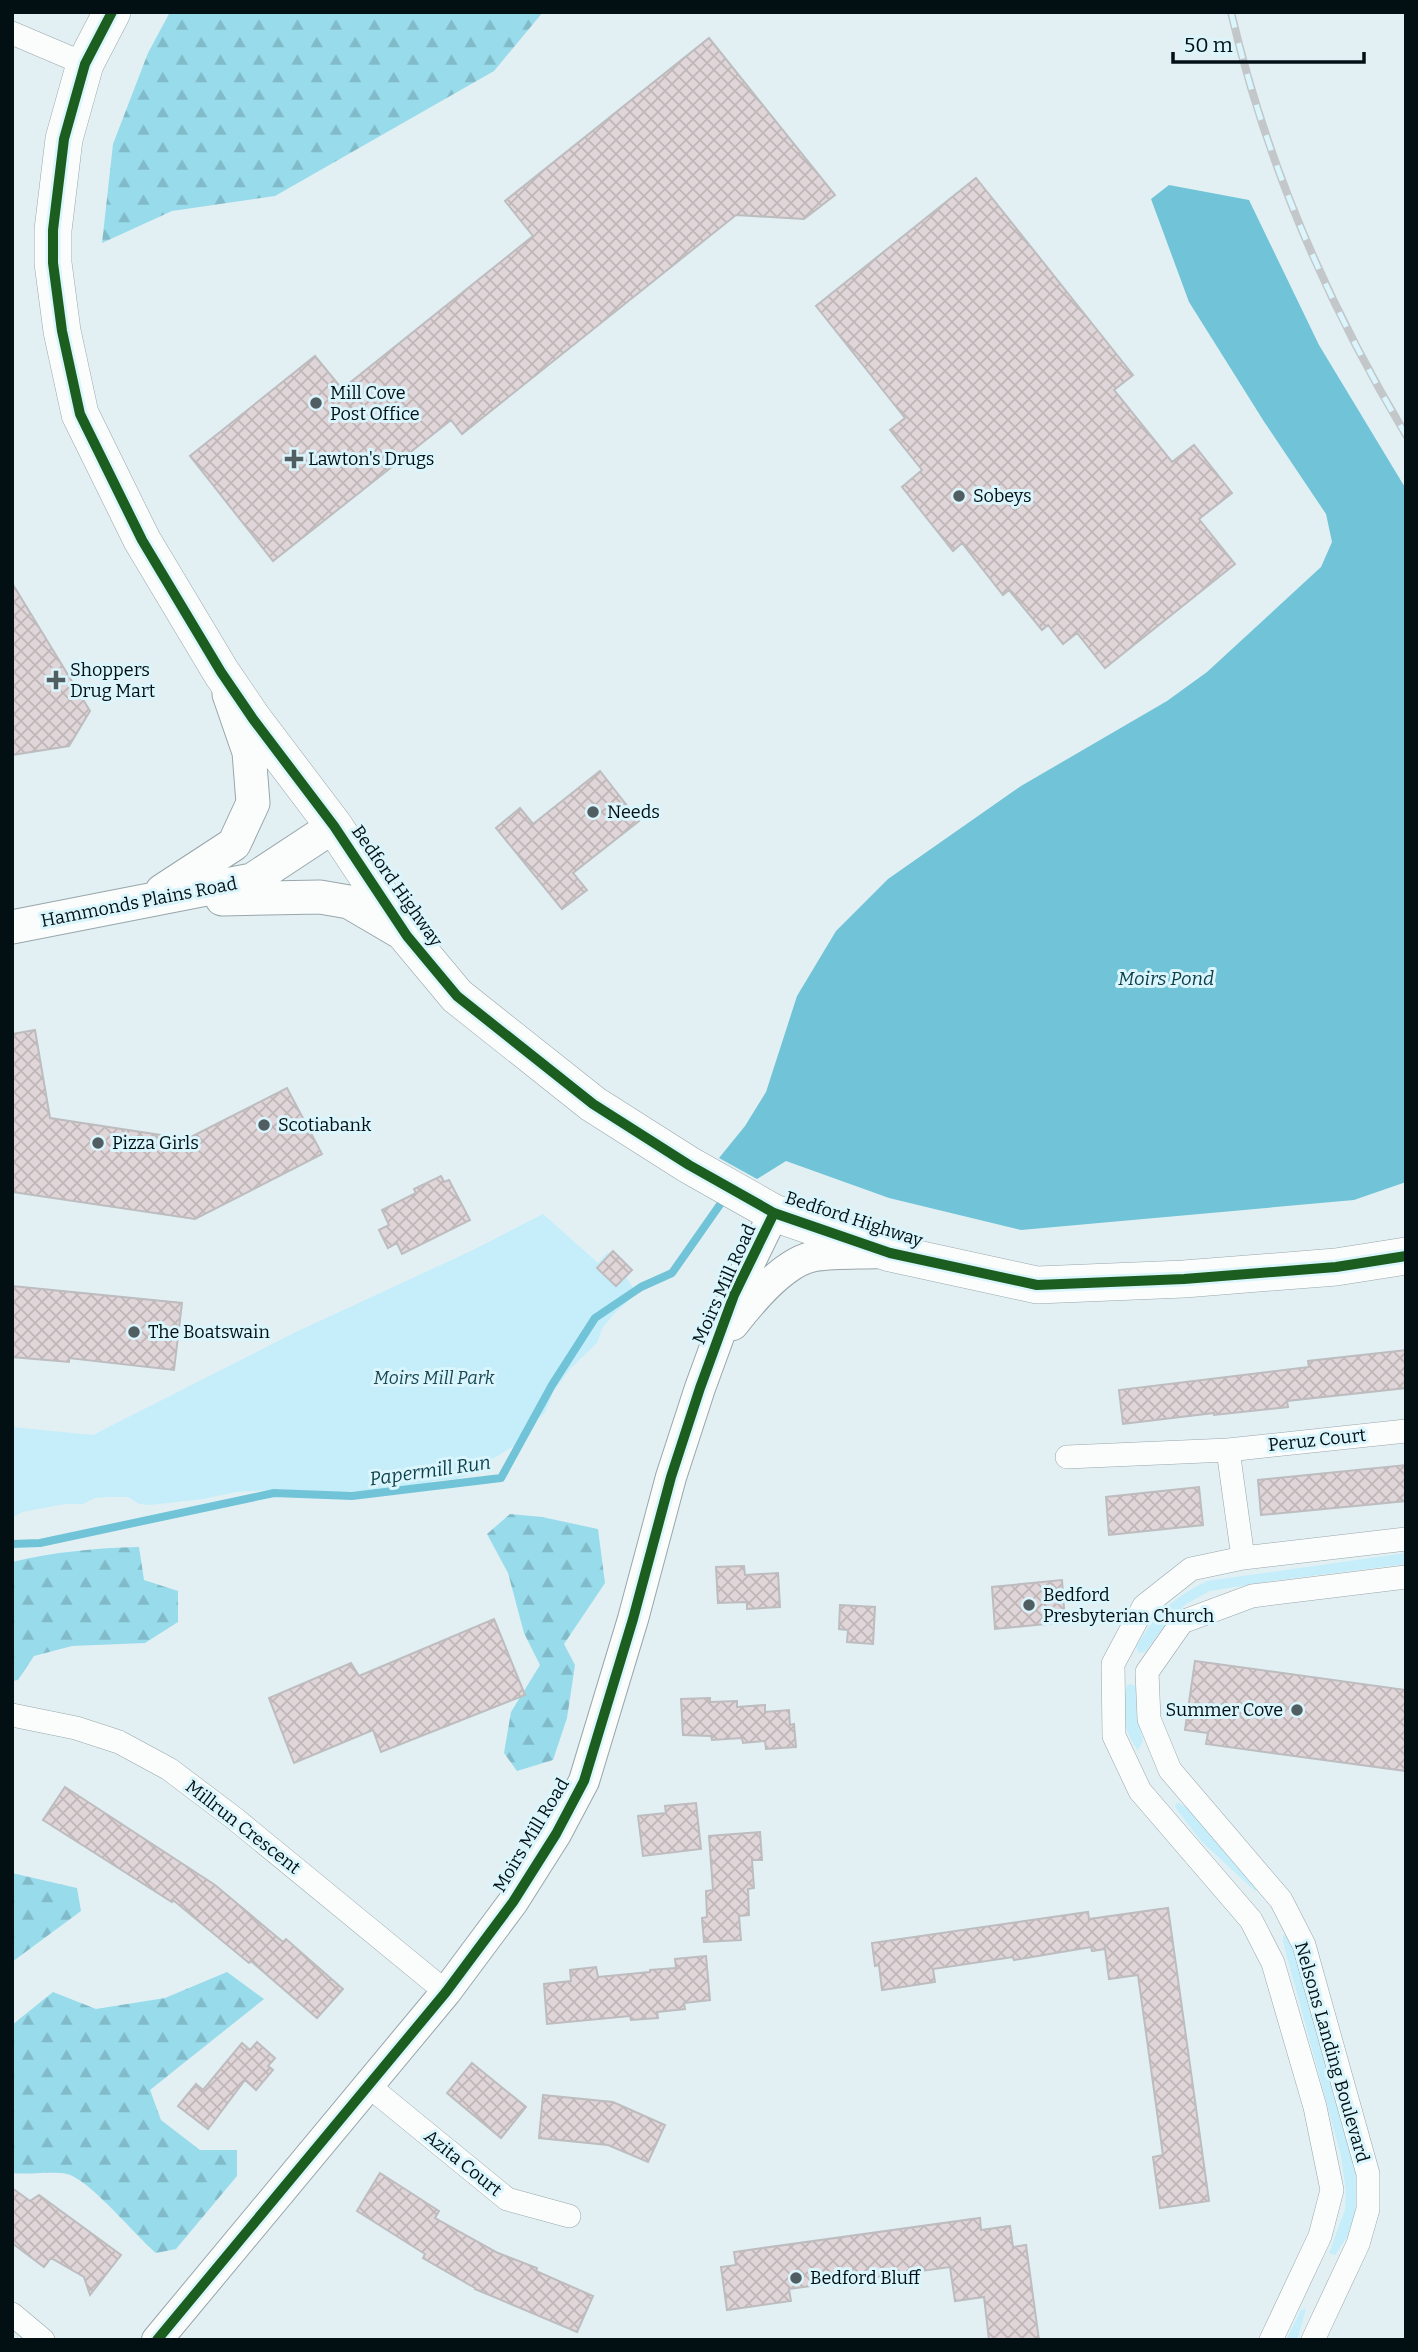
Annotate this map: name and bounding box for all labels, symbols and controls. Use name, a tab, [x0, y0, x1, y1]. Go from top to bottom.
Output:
scale bar	[1173, 21, 1364, 65]
text: 50 m	[1184, 32, 1233, 58]
place label: Mill Cove Post Office	[330, 382, 420, 425]
marker: Mill Cove Post Office	[308, 395, 324, 411]
place label: Lawton's Drugs	[308, 448, 434, 470]
marker: Lawton's Drugs	[286, 451, 302, 467]
place label: Sobeys	[973, 485, 1032, 507]
marker: Sobeys	[951, 488, 967, 504]
place label: Shoppers Drug Mart	[70, 659, 156, 702]
marker: Shoppers Drug Mart	[48, 672, 64, 688]
place label: Needs	[607, 801, 660, 823]
marker: Needs	[585, 804, 601, 820]
street label: Bedford Highway	[347, 821, 447, 951]
street label: Hammonds Plains Road	[39, 872, 239, 932]
water label: Moirs Pond	[1118, 967, 1214, 990]
place label: Scotiabank	[278, 1114, 372, 1136]
marker: Scotiabank	[256, 1117, 272, 1133]
place label: Pizza Girls	[112, 1132, 199, 1154]
marker: Pizza Girls	[90, 1135, 106, 1151]
street label: Bedford Highway	[782, 1186, 926, 1252]
street label: Moirs Mill Road	[688, 1220, 760, 1347]
place label: The Boatswain	[148, 1321, 270, 1343]
marker: The Boatswain	[126, 1324, 142, 1340]
park label: Moirs Mill Park	[373, 1367, 495, 1389]
street label: Peruz Court	[1267, 1424, 1368, 1456]
water label: Papermill Run	[368, 1451, 492, 1490]
place label: Bedford Presbyterian Church	[1043, 1584, 1214, 1627]
marker: Bedford Presbyterian Church	[1021, 1597, 1037, 1613]
place label: Summer Cove	[1165, 1699, 1283, 1721]
marker: Summer Cove	[1289, 1702, 1305, 1718]
street label: Moirs Mill Road	[488, 1774, 574, 1896]
street label: Millrun Crescent	[181, 1775, 305, 1879]
street label: Nelsons Landing Boulevard	[1290, 1939, 1374, 2165]
street label: Azita Court	[420, 2125, 507, 2201]
place label: Bedford Bluff	[810, 2267, 922, 2289]
marker: Bedford Bluff	[788, 2270, 804, 2286]

